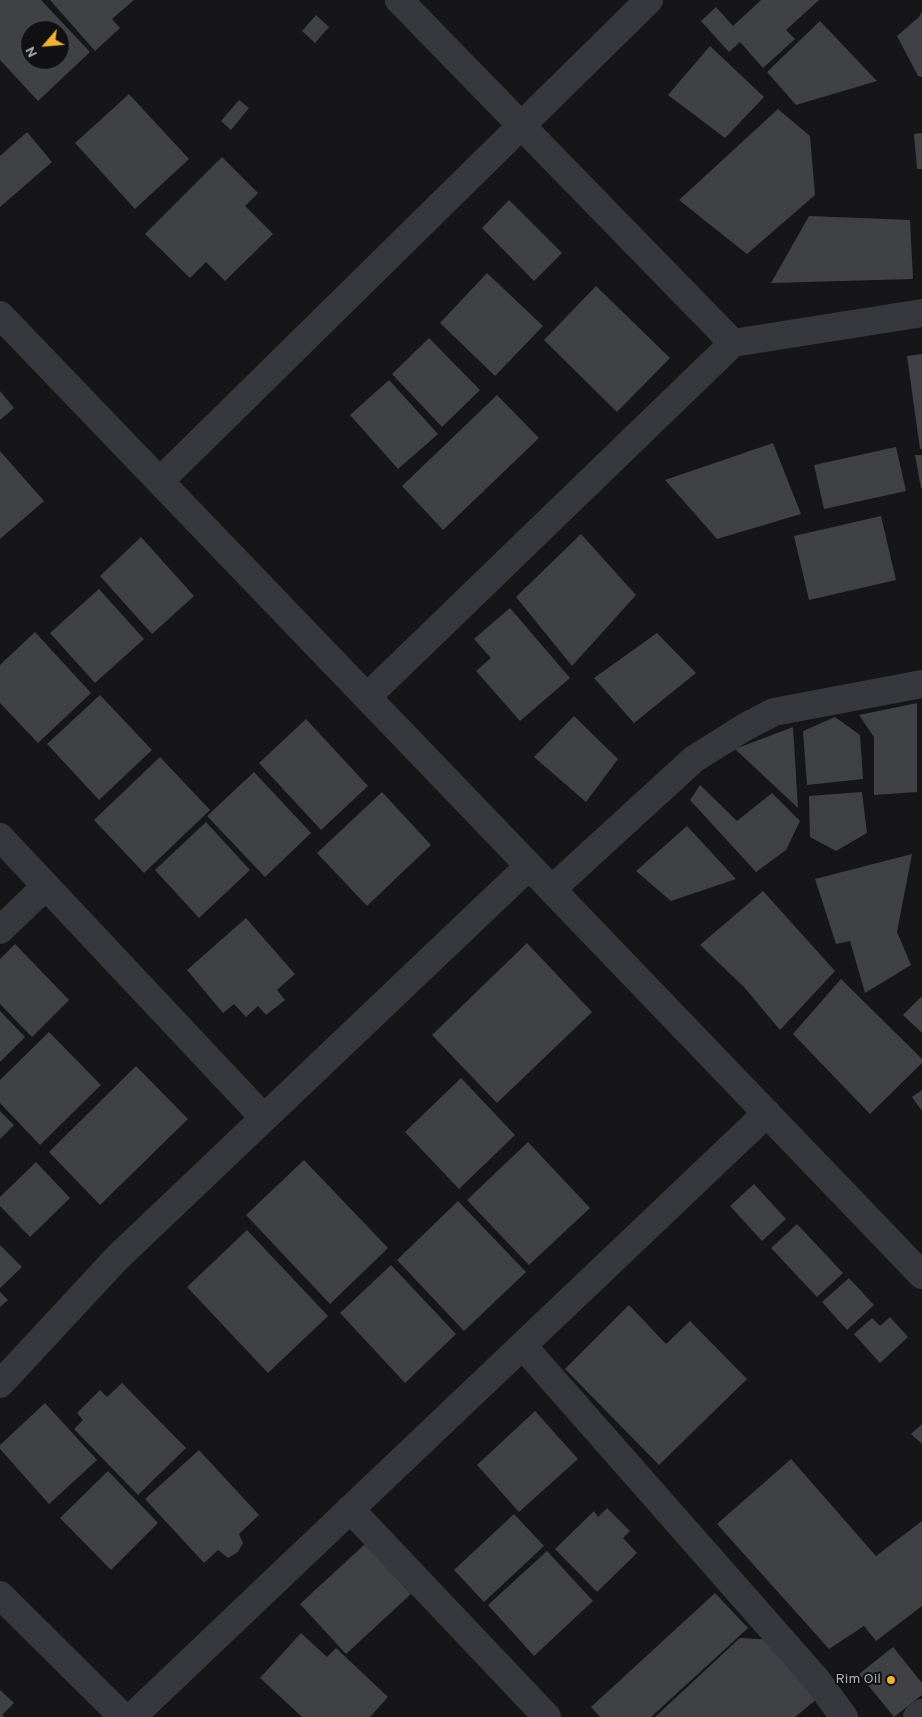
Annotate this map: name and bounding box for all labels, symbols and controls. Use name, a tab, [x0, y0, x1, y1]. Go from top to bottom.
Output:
north arrow	[20, 20, 70, 70]
text: N	[22, 43, 42, 60]
place label: Rim Oil	[836, 1672, 881, 1688]
marker: Rim Oil	[885, 1674, 897, 1686]

